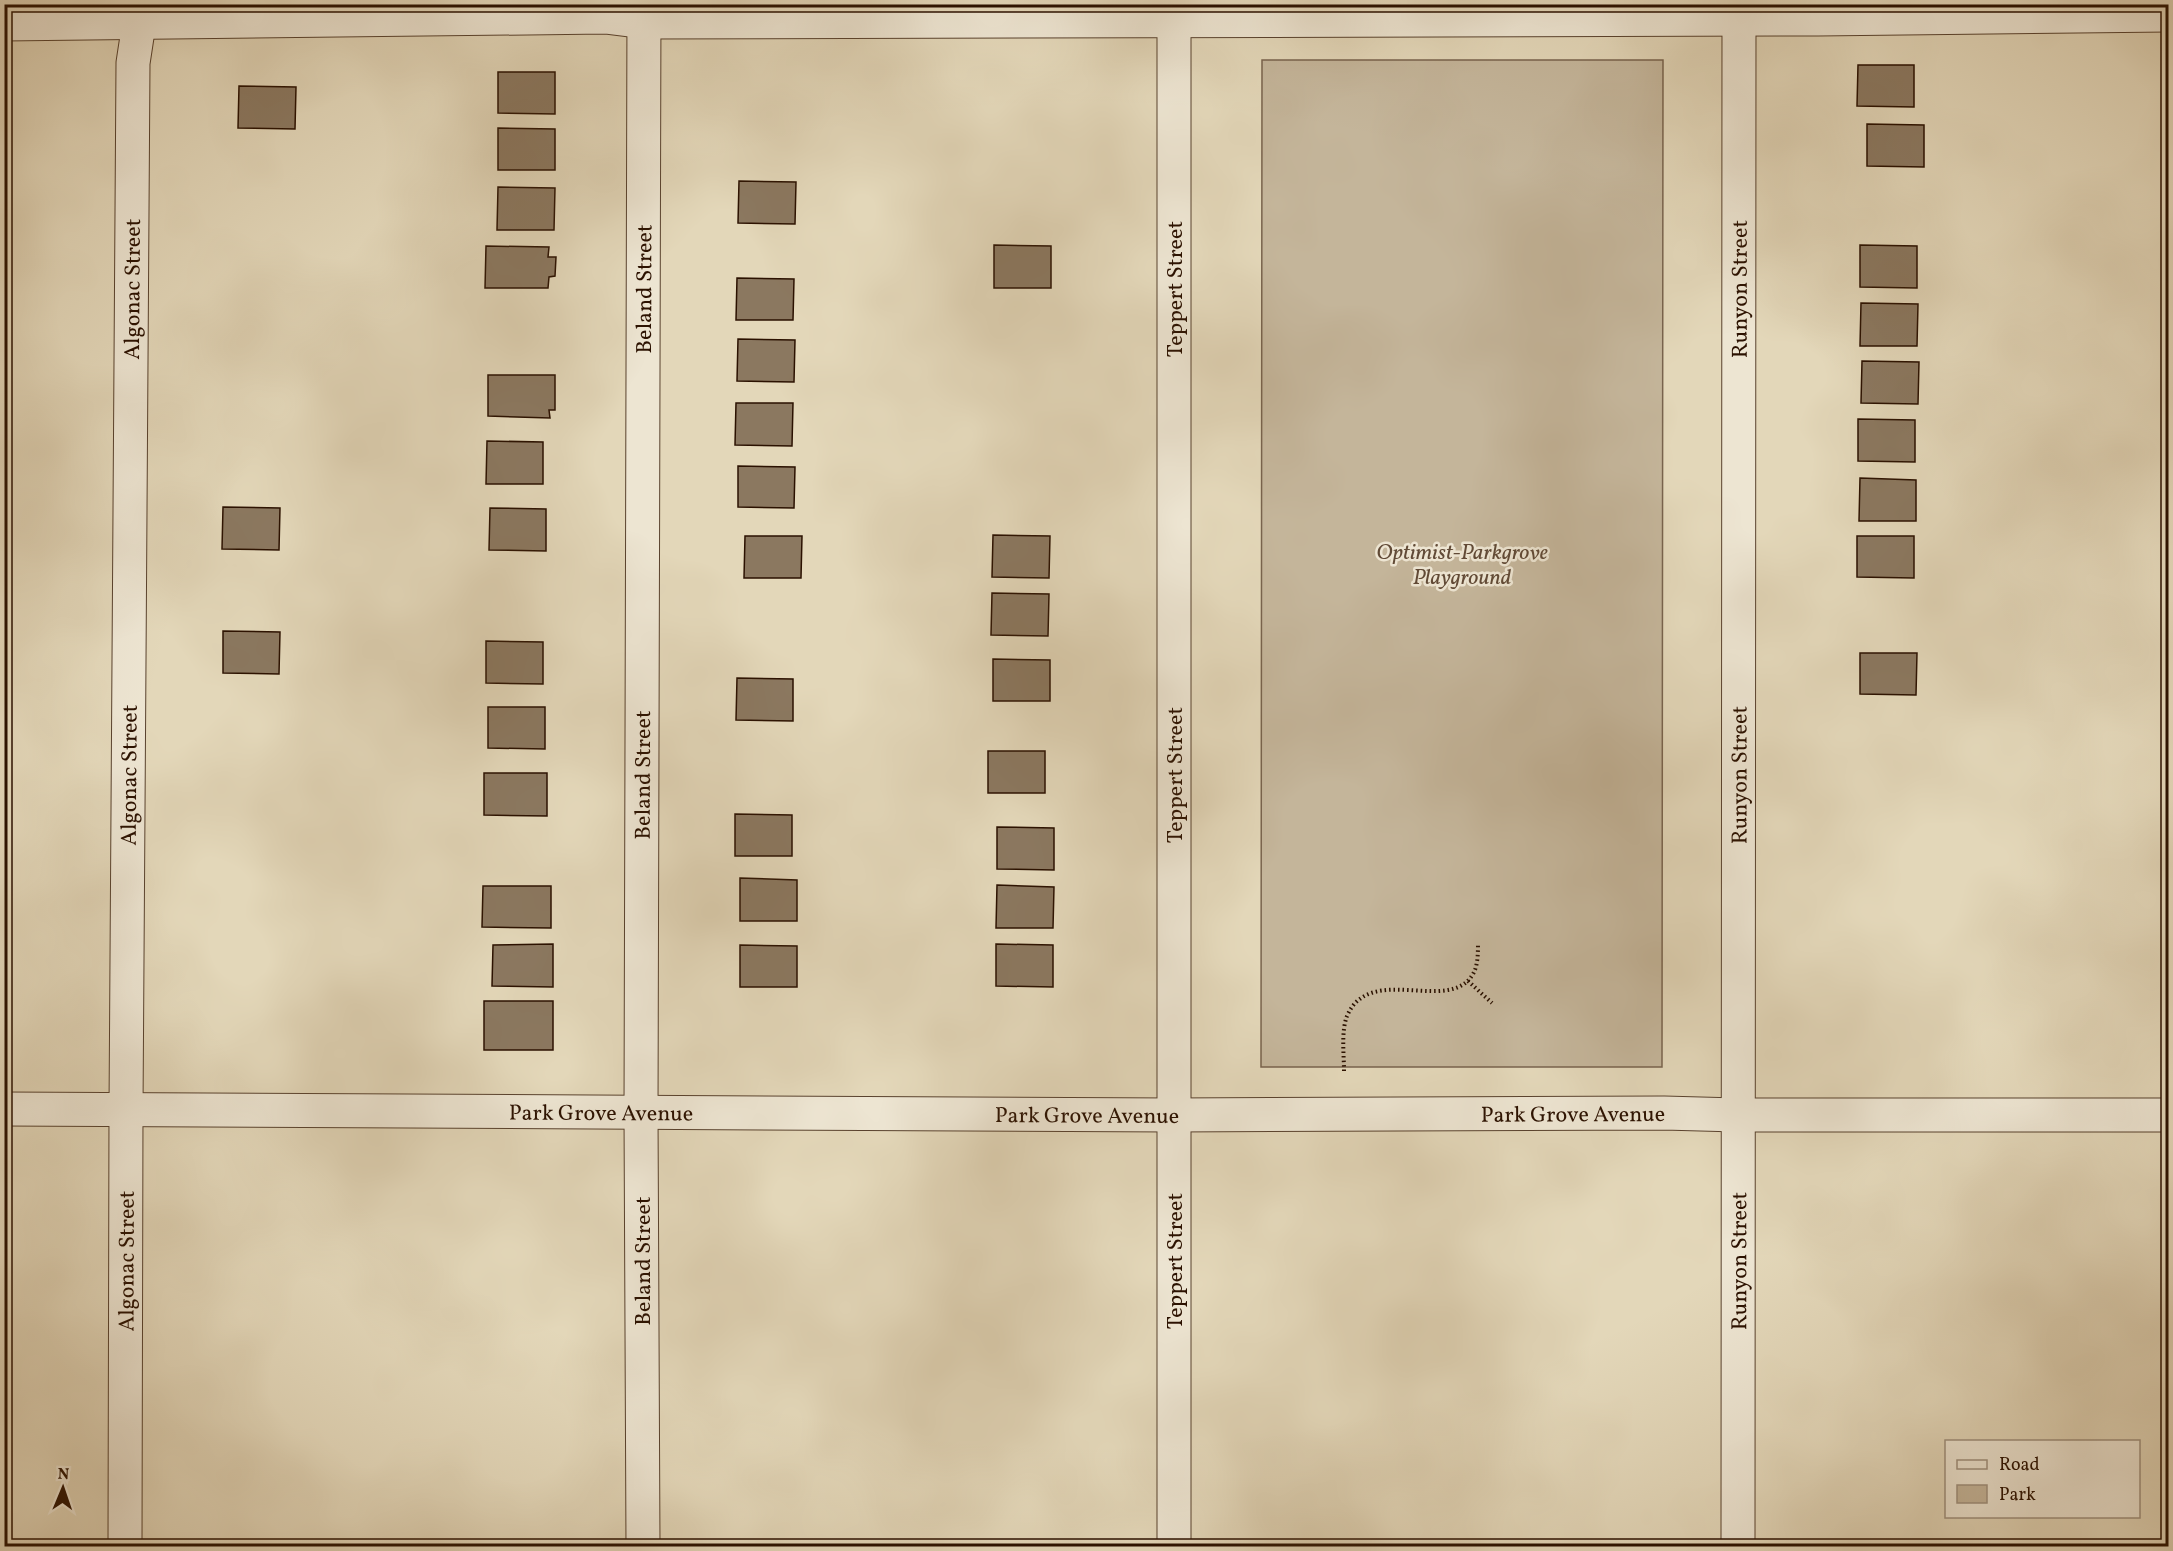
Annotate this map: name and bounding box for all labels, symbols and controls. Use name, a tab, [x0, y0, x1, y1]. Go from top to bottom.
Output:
street label: Algonac Street	[118, 218, 150, 360]
street label: Runyon Street	[1726, 220, 1757, 358]
street label: Teppert Street	[1161, 221, 1192, 357]
street label: Beland Street	[630, 224, 661, 354]
park label: Optimist-Parkgrove Playground	[1376, 538, 1548, 594]
street label: Algonac Street	[115, 704, 147, 846]
street label: Runyon Street	[1725, 706, 1757, 844]
street label: Teppert Street	[1161, 707, 1192, 843]
street label: Beland Street	[629, 710, 660, 840]
street label: Park Grove Avenue	[509, 1099, 693, 1131]
street label: Park Grove Avenue	[1481, 1100, 1665, 1132]
street label: Park Grove Avenue	[995, 1101, 1179, 1133]
street label: Algonac Street	[112, 1190, 144, 1332]
street label: Runyon Street	[1725, 1192, 1756, 1330]
street label: Teppert Street	[1161, 1193, 1192, 1329]
street label: Beland Street	[629, 1196, 660, 1326]
legend	[1945, 1440, 2140, 1518]
text: Road	[1999, 1453, 2040, 1478]
north arrow	[33, 1458, 93, 1518]
text: N	[57, 1464, 70, 1486]
text: Park	[1999, 1483, 2036, 1508]

